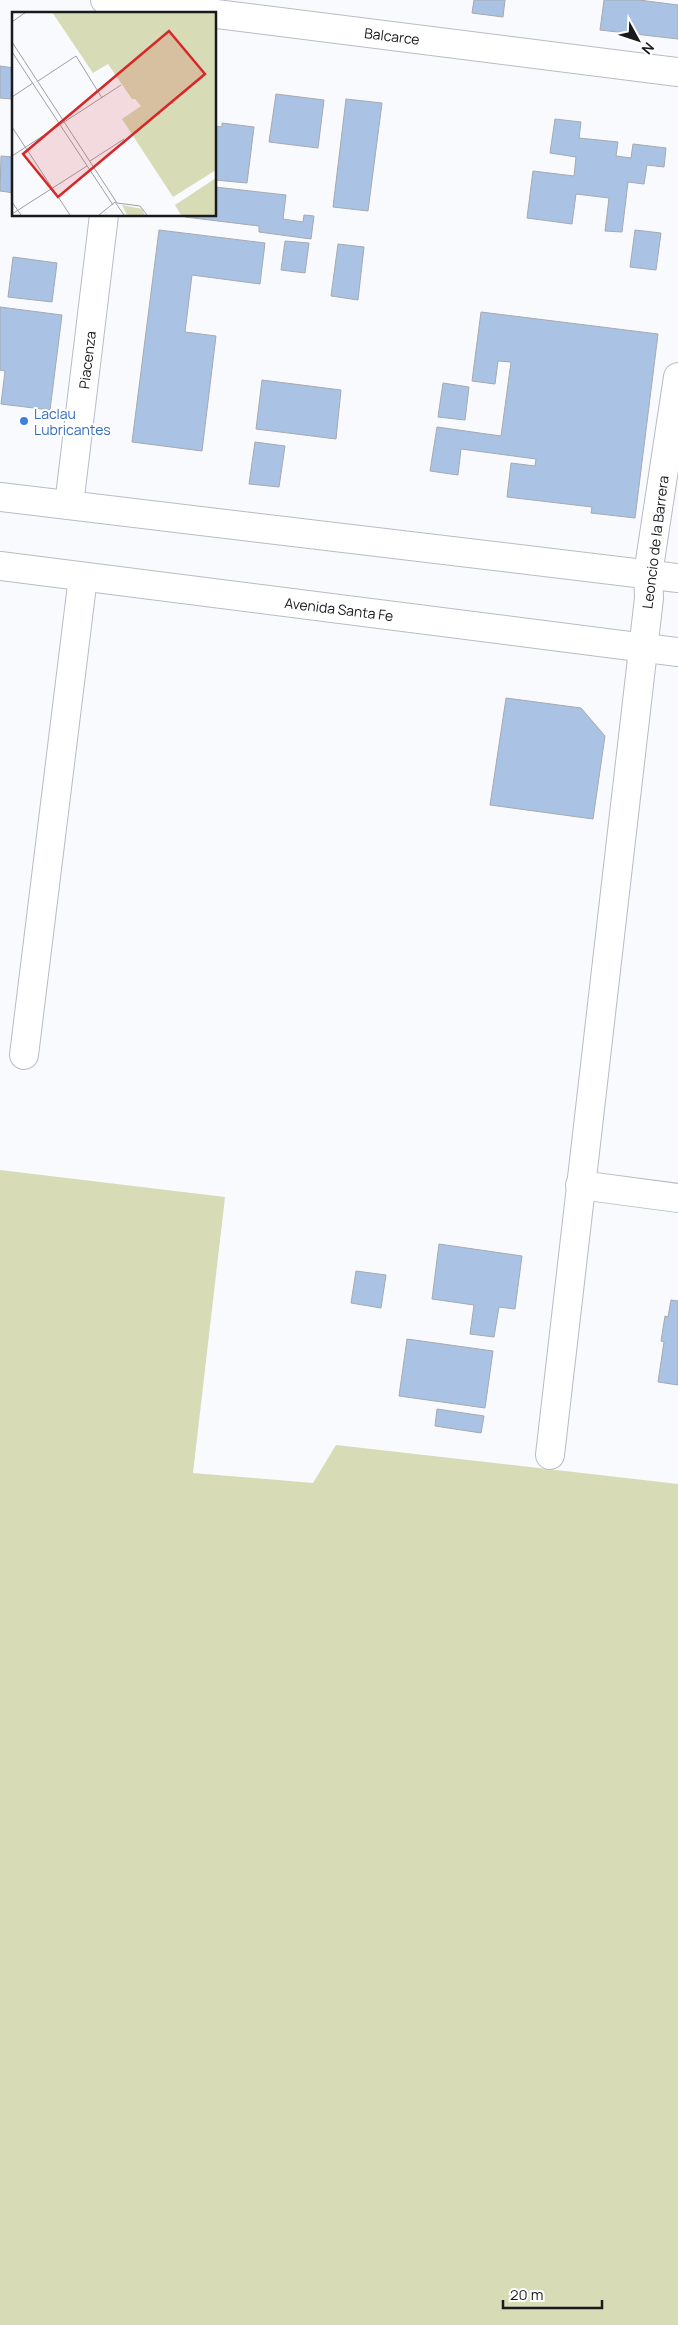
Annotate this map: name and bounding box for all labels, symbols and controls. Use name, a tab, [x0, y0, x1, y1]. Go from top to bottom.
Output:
inset map	[12, 12, 216, 216]
north arrow	[613, 15, 663, 65]
street label: Balcarce	[363, 23, 421, 49]
text: N	[638, 39, 659, 59]
street label: Piacenza	[74, 330, 100, 390]
place label: Laclau Lubricantes	[34, 404, 111, 439]
marker: Laclau Lubricantes	[18, 415, 30, 427]
street label: Leoncio de la Barrera	[637, 474, 673, 610]
street label: Avenida Santa Fe	[283, 593, 395, 625]
scale bar	[503, 2278, 602, 2310]
text: 20 m	[510, 2284, 543, 2305]

